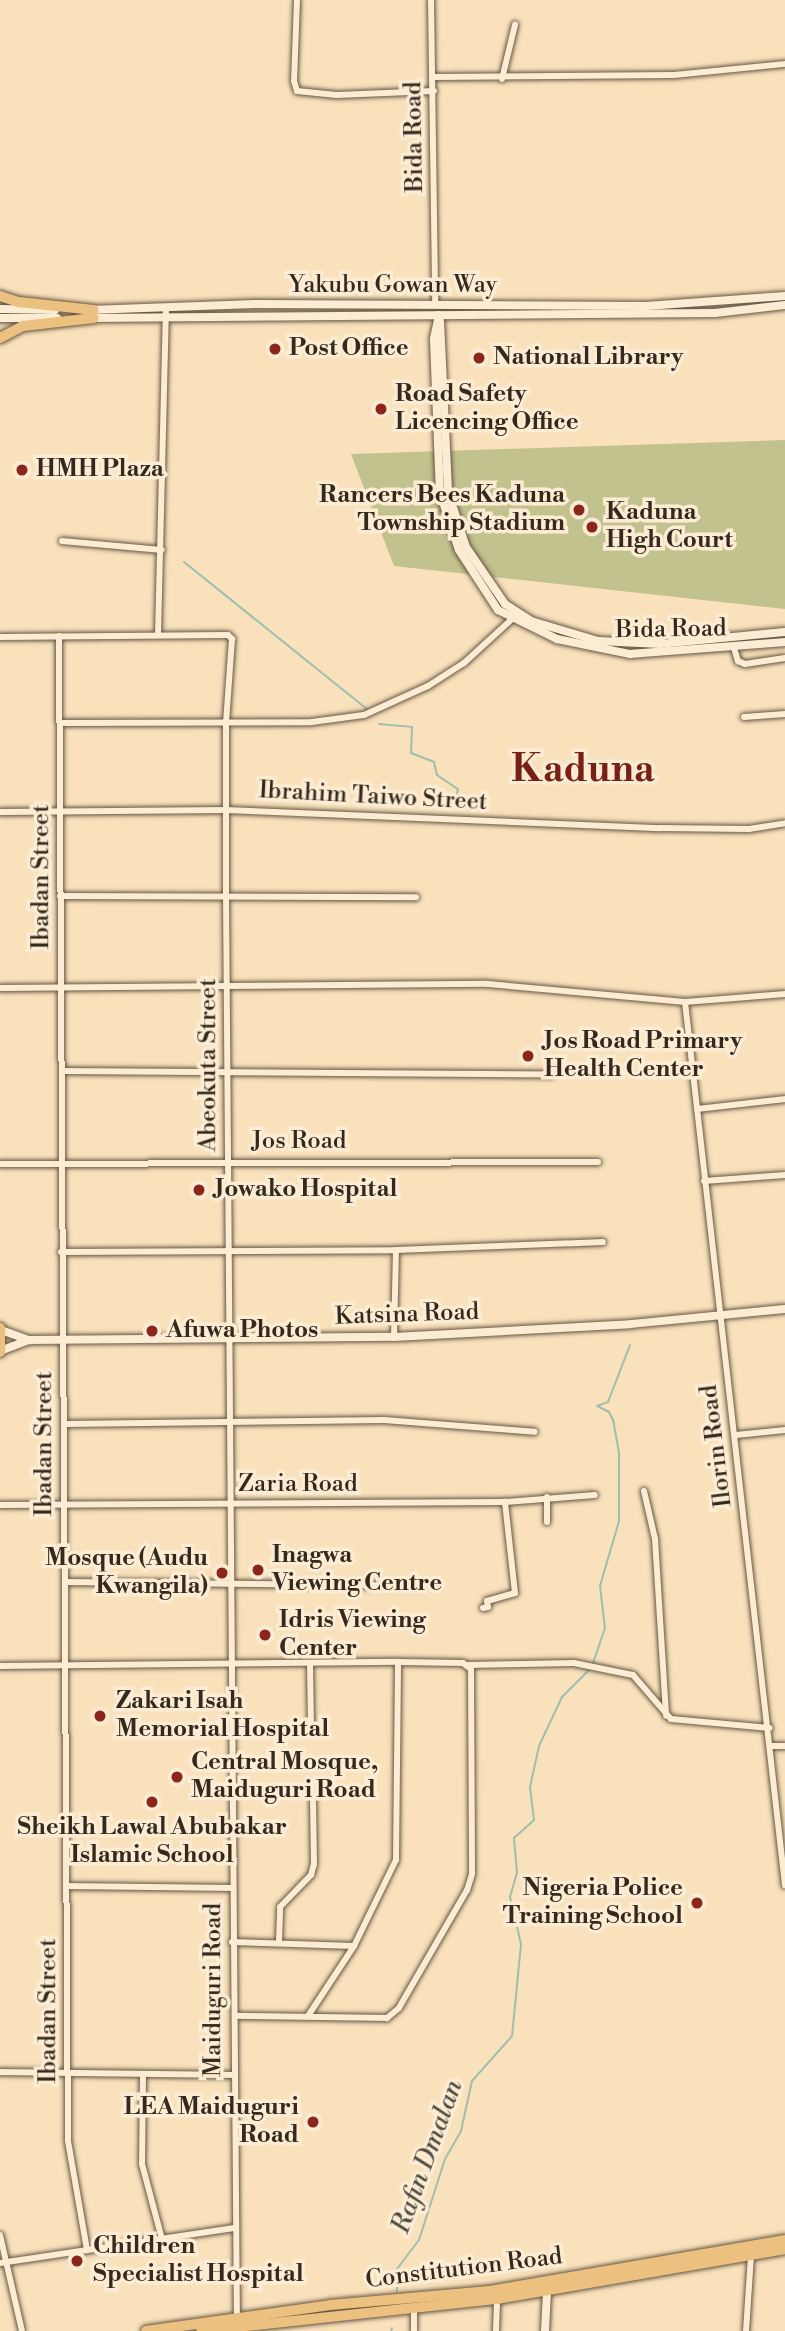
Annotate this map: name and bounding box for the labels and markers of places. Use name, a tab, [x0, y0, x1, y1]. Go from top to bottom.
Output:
place label: Post Office	[289, 335, 409, 363]
marker: Post Office	[267, 341, 283, 357]
place label: National Library	[493, 344, 683, 372]
marker: National Library	[471, 350, 487, 366]
place label: Road Safety Licencing Office	[395, 381, 579, 437]
marker: Road Safety Licencing Office	[373, 401, 389, 417]
place label: HMH Plaza	[36, 456, 164, 484]
marker: HMH Plaza	[14, 462, 30, 478]
place label: Rancers Bees Kaduna Township Stadium	[319, 482, 565, 538]
place label: Kaduna High Court	[606, 499, 733, 555]
marker: Rancers Bees Kaduna Township Stadium	[571, 502, 587, 518]
marker: Kaduna High Court	[584, 519, 600, 535]
place label: Jos Road Primary Health Center	[544, 1028, 742, 1084]
marker: Jos Road Primary Health Center	[518, 1046, 538, 1066]
place label: Jowako Hospital	[215, 1176, 397, 1204]
marker: Jowako Hospital	[189, 1180, 209, 1200]
place label: Afuwa Photos	[166, 1317, 318, 1345]
marker: Afuwa Photos	[144, 1323, 160, 1339]
place label: Inagwa Viewing Centre	[272, 1542, 442, 1598]
place label: Mosque (Audu Kwangila)	[45, 1545, 208, 1601]
marker: Inagwa Viewing Centre	[250, 1562, 266, 1578]
marker: Mosque (Audu Kwangila)	[214, 1565, 230, 1581]
place label: Idris Viewing Center	[279, 1607, 426, 1663]
marker: Idris Viewing Center	[257, 1627, 273, 1643]
place label: Zakari Isah Memorial Hospital	[116, 1688, 329, 1744]
marker: Zakari Isah Memorial Hospital	[90, 1706, 110, 1726]
place label: Central Mosque, Maiduguri Road	[191, 1749, 378, 1805]
marker: Central Mosque, Maiduguri Road	[169, 1769, 185, 1785]
marker: Sheikh Lawal Abubakar Islamic School	[144, 1794, 160, 1810]
place label: Sheikh Lawal Abubakar Islamic School	[17, 1814, 287, 1870]
place label: Nigeria Police Training School	[503, 1875, 683, 1931]
marker: Nigeria Police Training School	[689, 1895, 705, 1911]
place label: LEA Maiduguri Road	[124, 2094, 299, 2150]
marker: LEA Maiduguri Road	[305, 2114, 321, 2130]
place label: Children Specialist Hospital	[93, 2233, 304, 2289]
marker: Children Specialist Hospital	[67, 2251, 87, 2271]

